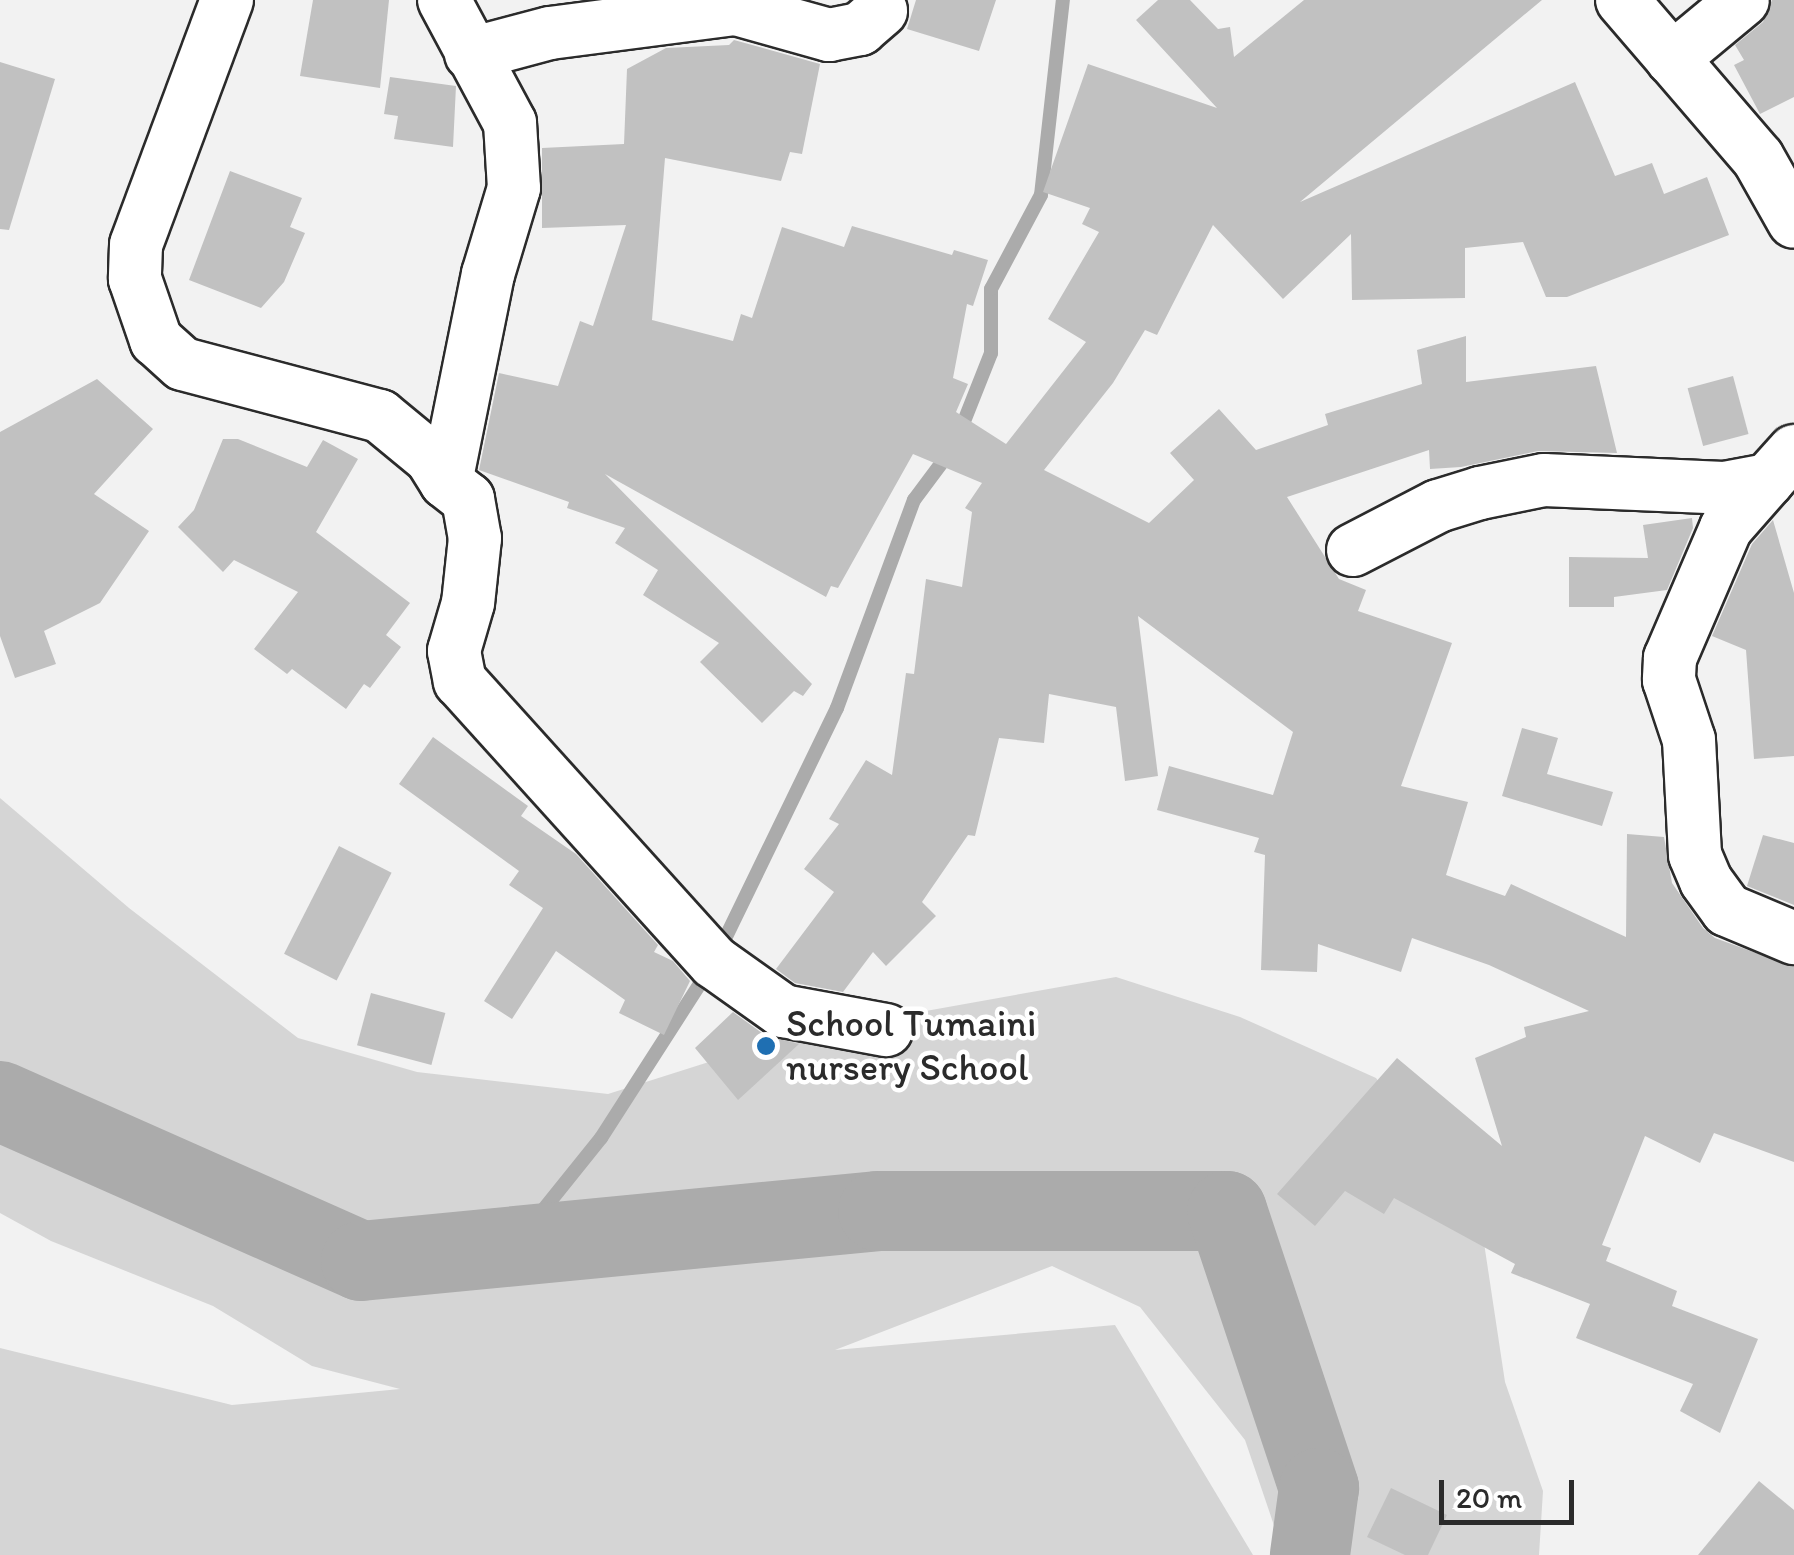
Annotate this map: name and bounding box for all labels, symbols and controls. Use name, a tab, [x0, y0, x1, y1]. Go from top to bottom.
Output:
place label: School Tumaini nursery School	[786, 1001, 1033, 1090]
marker: School Tumaini nursery School	[755, 1035, 777, 1057]
scale bar	[1444, 1460, 1579, 1522]
text: 20 m	[1456, 1479, 1522, 1516]

